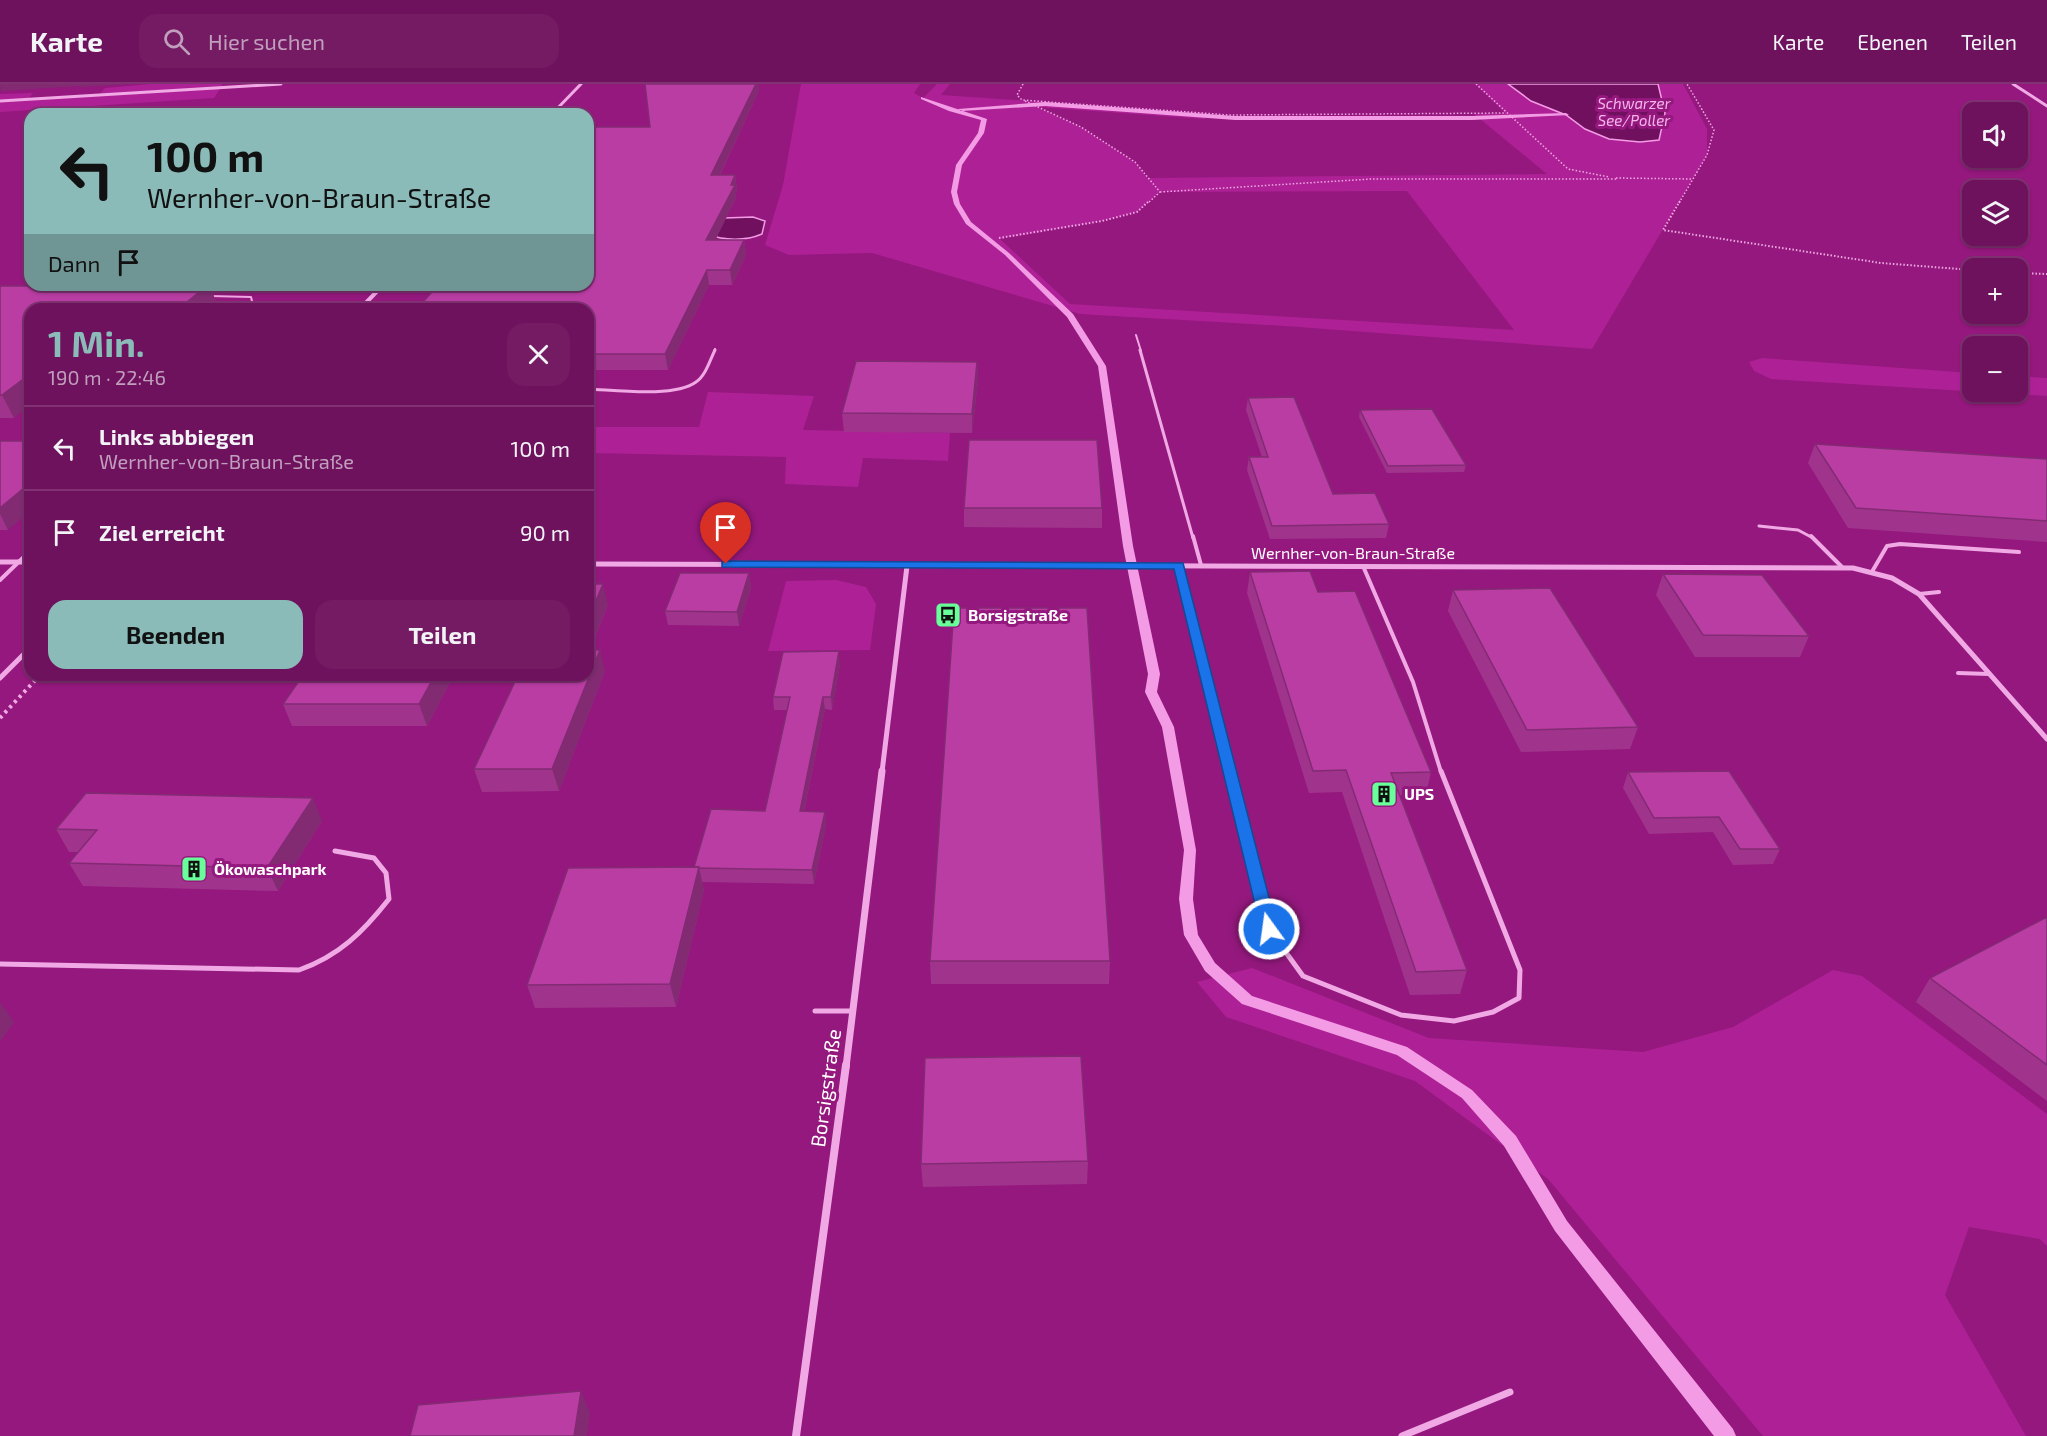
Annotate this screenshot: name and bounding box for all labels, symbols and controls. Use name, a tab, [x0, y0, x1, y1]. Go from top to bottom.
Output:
search box	[139, 14, 559, 68]
text: Karte	[30, 24, 103, 58]
icon: search	[160, 25, 193, 58]
text: Hier suchen	[208, 28, 325, 54]
text: Karte	[1773, 29, 1824, 54]
text: Ebenen	[1857, 29, 1928, 54]
text: Teilen	[1961, 29, 2017, 54]
water label: Schwarzer See/Poller	[1597, 94, 1672, 129]
map controls	[1962, 102, 2028, 402]
button: sound	[1962, 102, 2028, 168]
text: 100 m	[147, 130, 264, 180]
icon: left	[48, 132, 126, 210]
button: layers	[1962, 180, 2028, 246]
text: Wernher-von-Braun-Straße	[147, 181, 491, 213]
icon: arrive	[112, 246, 145, 279]
text: Dann	[48, 250, 100, 276]
button: +	[1962, 258, 2028, 324]
text: 1 Min.	[48, 321, 145, 364]
button: close	[507, 323, 570, 386]
button: −	[1962, 336, 2028, 402]
text: 190 m · 22:46	[48, 365, 166, 389]
text: Links abbiegen	[99, 423, 254, 449]
icon: left	[48, 432, 81, 465]
text: 100 m	[511, 435, 570, 461]
text: Wernher-von-Braun-Straße	[99, 449, 354, 473]
pin	[700, 502, 751, 564]
icon: arrive	[709, 511, 742, 544]
icon: arrive	[48, 516, 81, 549]
text: Ziel erreicht	[99, 519, 225, 545]
text: 90 m	[520, 519, 570, 545]
street label: Wernher-von-Braun-Straße	[1251, 543, 1455, 562]
button: Beenden	[48, 600, 303, 669]
button: Teilen	[315, 600, 570, 669]
bus stop icon: Borsigstraße	[933, 600, 963, 630]
place label: Borsigstraße	[968, 605, 1068, 624]
building icon: UPS	[1369, 779, 1399, 809]
place label: UPS	[1404, 784, 1434, 803]
building icon: Ökowaschpark	[179, 854, 209, 884]
place label: Ökowaschpark	[214, 859, 326, 878]
position arrow	[1237, 897, 1301, 961]
street label: Borsigstraße	[805, 1027, 845, 1148]

